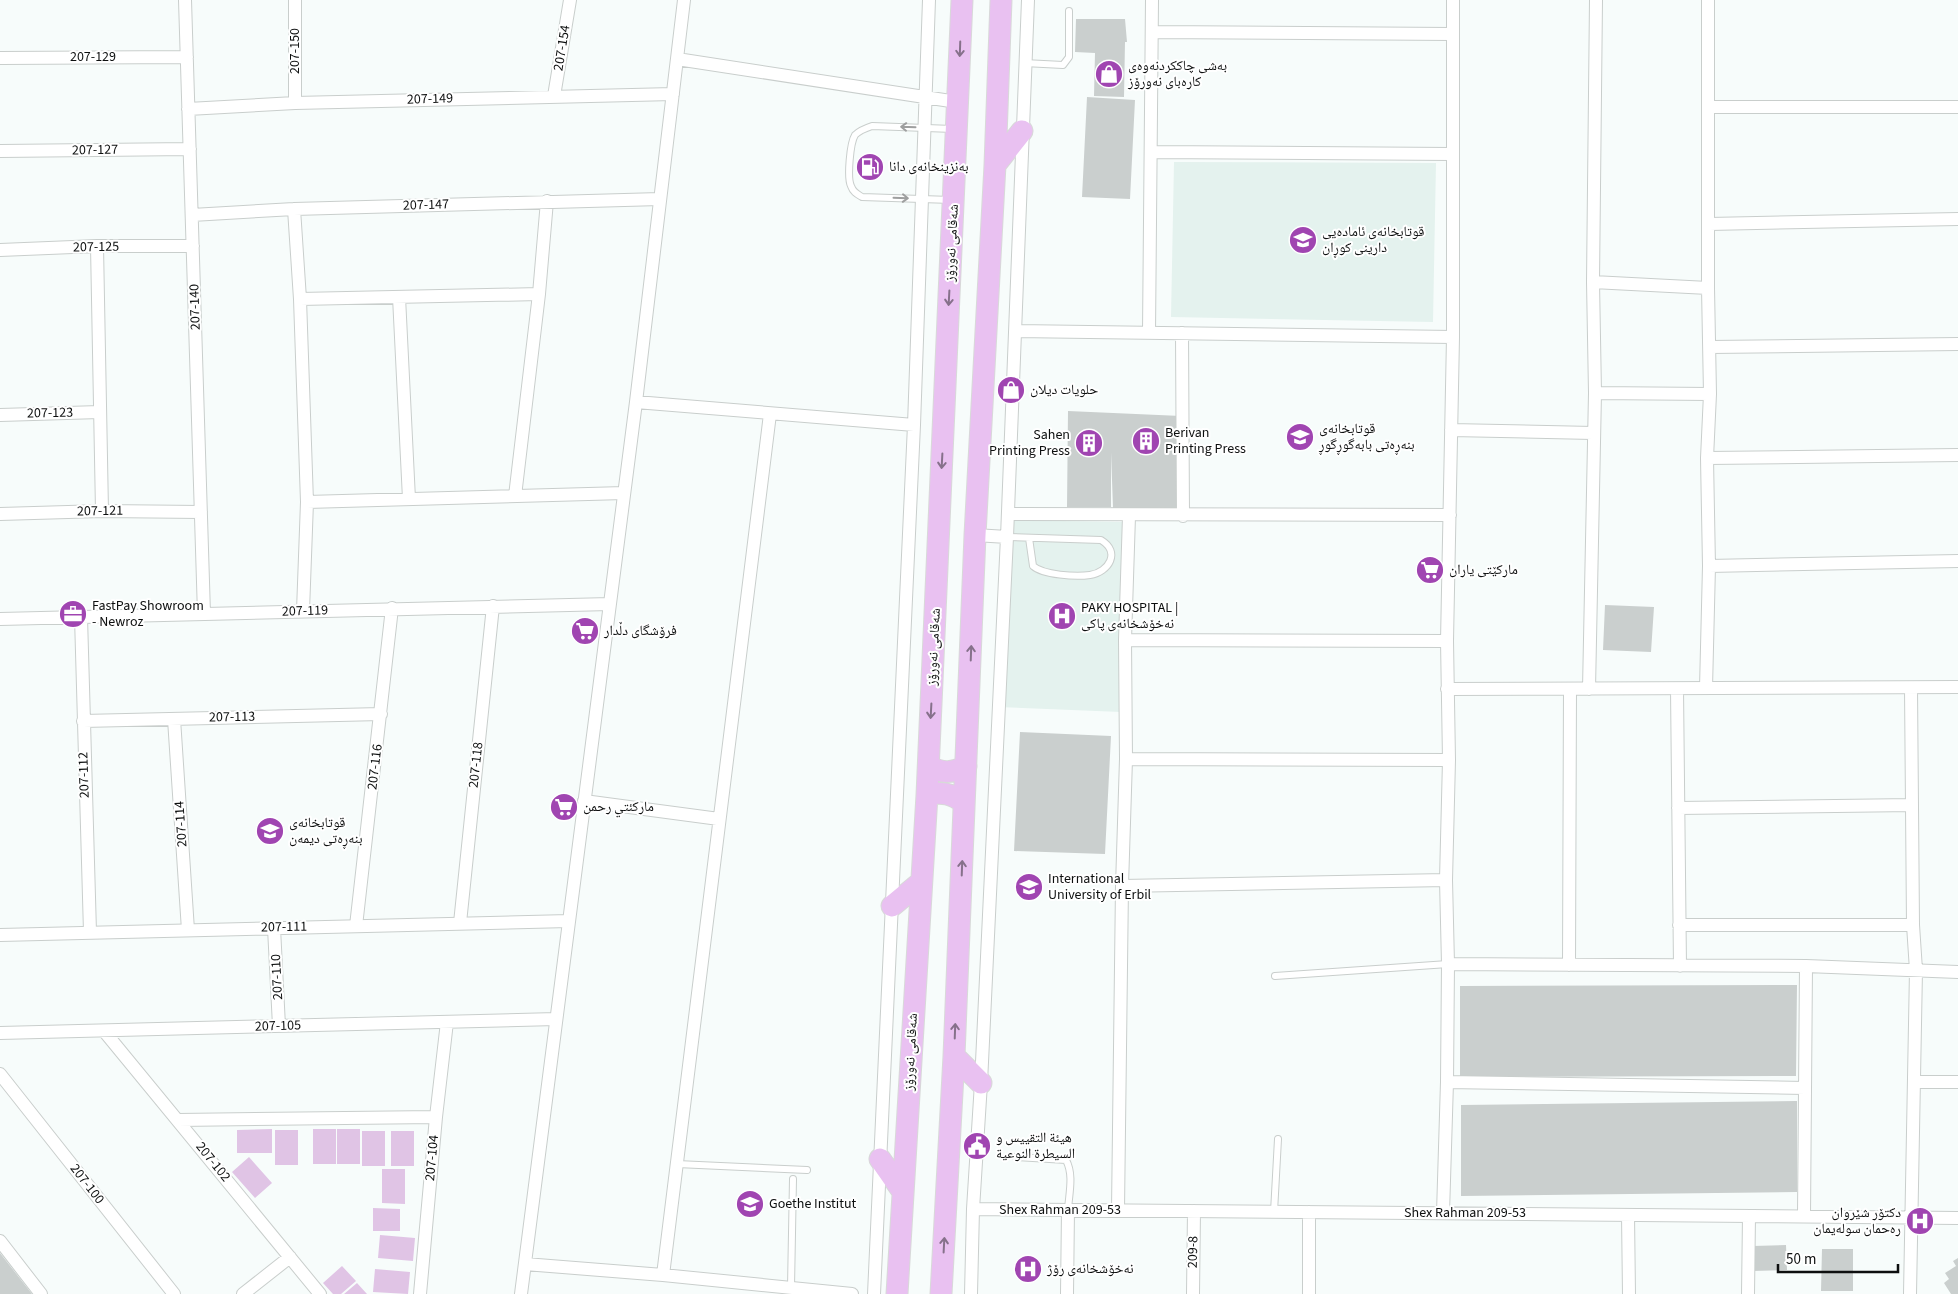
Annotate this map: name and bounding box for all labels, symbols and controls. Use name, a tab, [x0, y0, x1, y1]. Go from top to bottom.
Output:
street label: 207-154	[549, 24, 575, 72]
street label: 207-150	[285, 28, 305, 74]
one-way arrow	[955, 40, 964, 56]
street label: 207-129	[70, 47, 116, 67]
place label: به‌شی چاككردنه‌وه‌ی كاره‌بای نه‌ورۆز	[1127, 56, 1227, 92]
shop icon: به‌شی چاككردنه‌وه‌ی كاره‌بای نه‌ورۆز	[1094, 59, 1124, 89]
street label: 207-149	[407, 88, 453, 110]
one-way arrow	[900, 122, 916, 132]
street label: 207-127	[72, 140, 118, 160]
fuel station icon: بەنزینخانەی دانا	[855, 152, 885, 182]
place label: بەنزینخانەی دانا	[889, 157, 969, 177]
one-way arrow	[892, 193, 909, 203]
street label: 207-147	[403, 194, 449, 216]
street label: شەقامی نەورۆز	[940, 204, 964, 283]
place label: قوتابخانەی ئامادەیی دارینی کوڕان	[1322, 222, 1424, 259]
school or university icon: قوتابخانەی ئامادەیی دارینی کوڕان	[1288, 225, 1318, 255]
street label: 207-125	[73, 237, 119, 257]
street label: 207-140	[184, 284, 206, 330]
one-way arrow	[944, 290, 954, 306]
shop icon: حلويات ديلان	[996, 375, 1026, 405]
place label: حلويات ديلان	[1030, 380, 1098, 400]
street label: 207-123	[27, 403, 73, 423]
place label: قوتابخانەی بنەڕەتی بابەگوڕگوڕ	[1318, 419, 1415, 456]
school or university icon: قوتابخانەی بنەڕەتی بابەگوڕگوڕ	[1285, 422, 1315, 452]
place label: Berivan Printing Press	[1165, 423, 1246, 459]
place label: Sahen Printing Press	[989, 425, 1070, 461]
building icon: Berivan Printing Press	[1131, 426, 1161, 456]
building icon: Sahen Printing Press	[1074, 428, 1104, 458]
one-way arrow	[937, 452, 947, 469]
street label: 207-121	[77, 501, 123, 521]
supermarket icon: مارکێتی یاران	[1415, 555, 1445, 585]
place label: مارکێتی یاران	[1449, 560, 1518, 580]
place label: FastPay Showroom - Newroz	[92, 596, 204, 632]
place label: PAKY HOSPITAL | نەخۆشخانەی پاکی	[1081, 598, 1178, 634]
office icon: FastPay Showroom - Newroz	[58, 599, 88, 629]
street label: 207-119	[282, 600, 328, 622]
hospital icon: PAKY HOSPITAL | نەخۆشخانەی پاکی	[1047, 601, 1077, 631]
street label: شەقامی نەورۆز	[922, 608, 946, 687]
supermarket icon: فرۆشگای دڵدار	[570, 616, 600, 646]
place label: فرۆشگای دڵدار	[603, 621, 677, 641]
one-way arrow	[966, 646, 975, 662]
one-way arrow	[926, 702, 936, 718]
street label: 207-113	[209, 707, 255, 727]
street label: 207-118	[464, 741, 488, 789]
street label: 207-116	[362, 743, 388, 791]
street label: 207-112	[73, 752, 95, 798]
supermarket icon: ماركئتي رحمن	[549, 792, 579, 822]
place label: ماركئتي رحمن	[583, 797, 654, 818]
street label: 207-114	[169, 800, 193, 848]
place label: قوتابخانەی بنەڕەتی دیمەن	[289, 813, 363, 850]
school or university icon: قوتابخانەی بنەڕەتی دیمەن	[255, 816, 285, 846]
one-way arrow	[957, 861, 966, 877]
place label: International University of Erbil	[1048, 869, 1152, 905]
school or university icon: International University of Erbil	[1014, 872, 1044, 902]
street label: 207-111	[261, 917, 307, 937]
street label: 207-110	[266, 953, 288, 1001]
street label: شەقامی نەورۆز	[899, 1013, 923, 1092]
street label: 207-105	[255, 1015, 301, 1037]
one-way arrow	[950, 1023, 960, 1039]
place label: هيئة التقييس و السيطرة النوعية	[996, 1128, 1075, 1164]
public building icon: هيئة التقييس و السيطرة النوعية	[962, 1131, 992, 1161]
street label: 207-104	[420, 1134, 444, 1182]
street label: 207-102	[191, 1138, 235, 1186]
street label: 207-100	[65, 1160, 109, 1208]
school or university icon: Goethe Institut	[735, 1189, 765, 1219]
place label: Goethe Institut	[769, 1194, 857, 1214]
street label: Shex Rahman 209-53	[999, 1200, 1121, 1220]
street label: Shex Rahman 209-53	[1404, 1203, 1526, 1223]
place label: دکتۆر شێروان رەحمان سولەیمان	[1813, 1203, 1901, 1239]
hospital icon: دکتۆر شێروان رەحمان سولەیمان	[1905, 1206, 1935, 1236]
street label: 209-8	[1183, 1236, 1203, 1268]
one-way arrow	[939, 1238, 948, 1254]
scale bar	[1778, 1242, 1898, 1274]
text: 50 m	[1786, 1249, 1816, 1270]
hospital icon: نەخۆشخانەی رۆژ	[1013, 1254, 1043, 1284]
place label: نەخۆشخانەی رۆژ	[1046, 1259, 1134, 1279]

